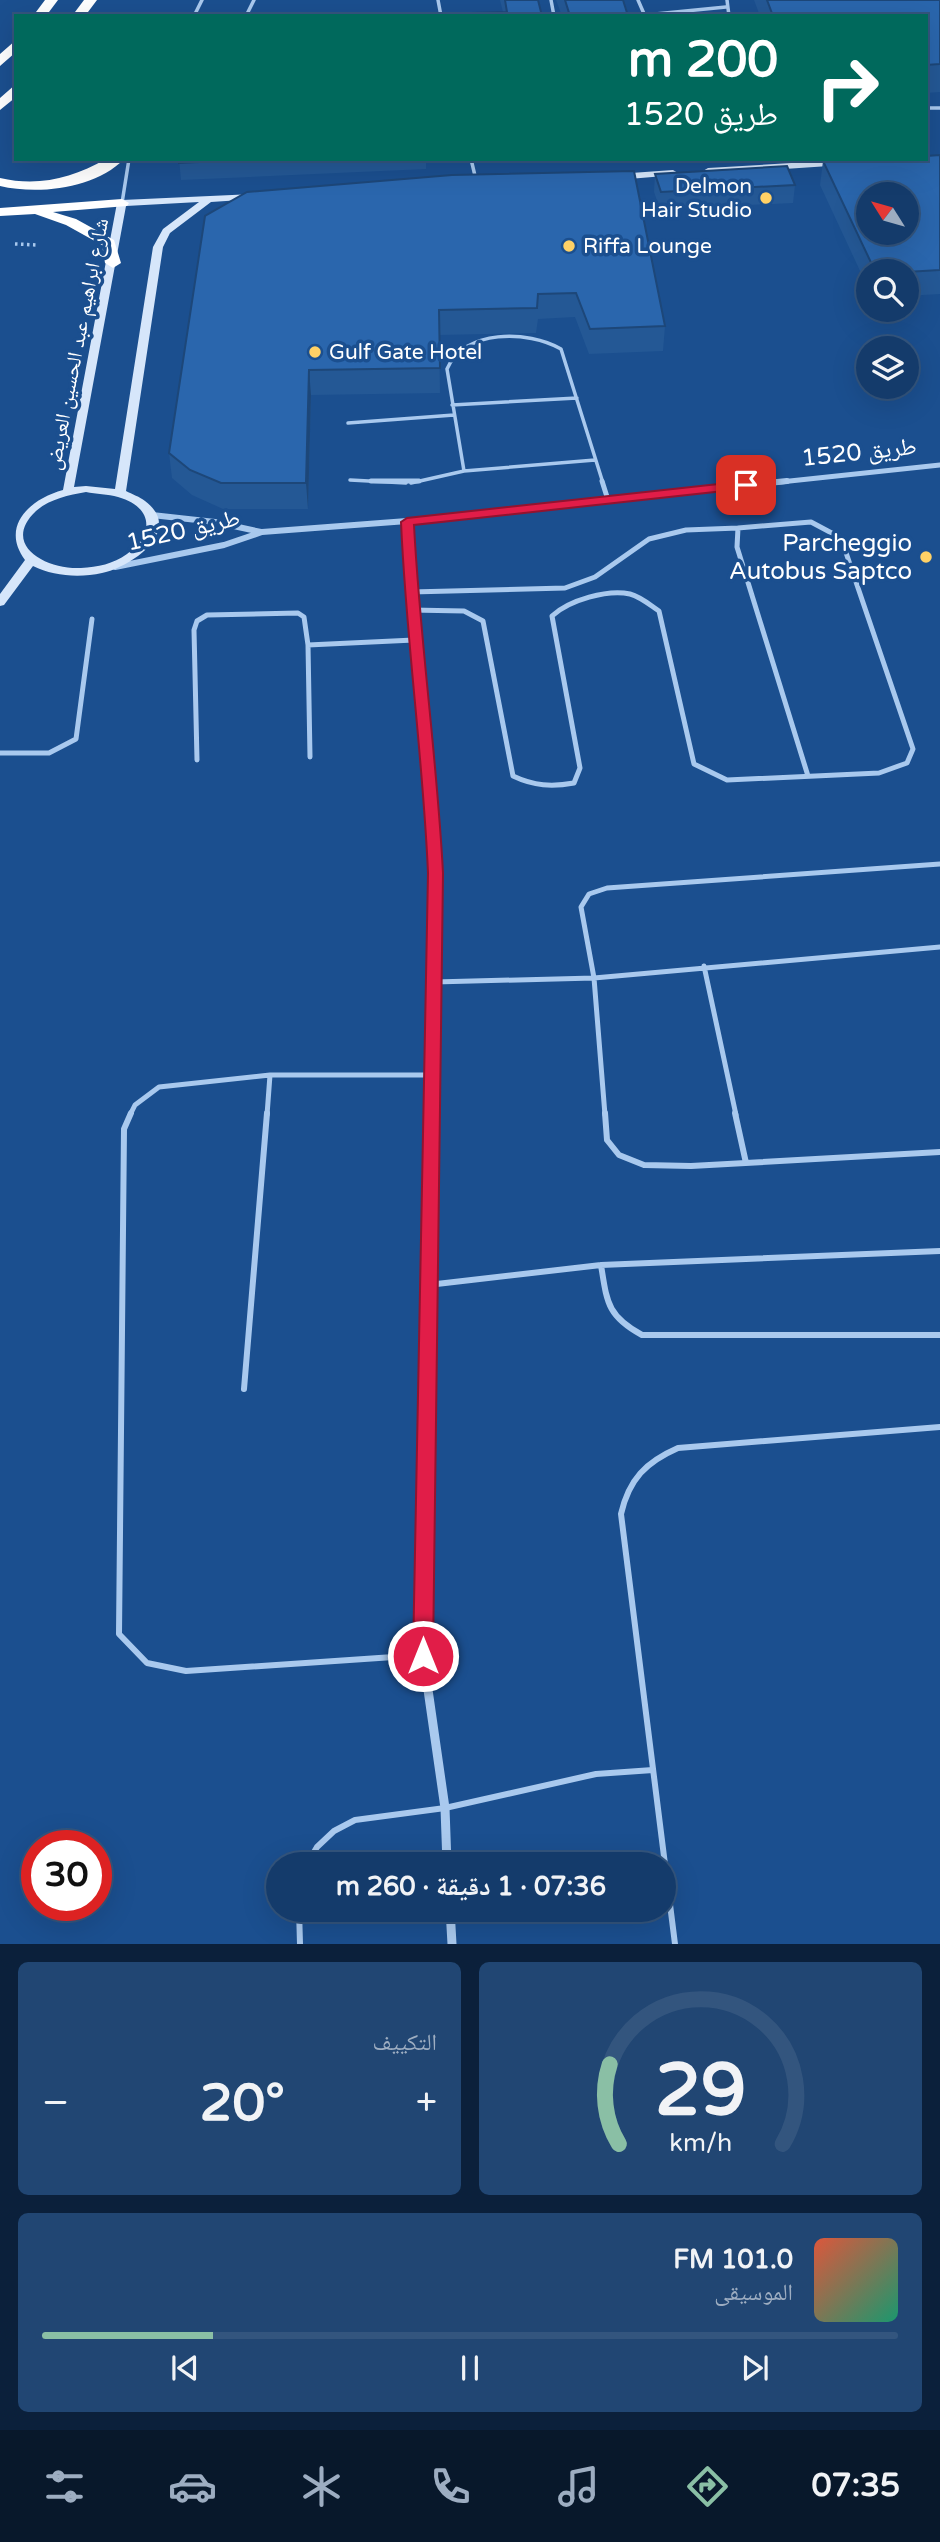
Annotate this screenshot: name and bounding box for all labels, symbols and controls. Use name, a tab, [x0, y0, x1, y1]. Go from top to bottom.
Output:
text: 200 m	[628, 31, 778, 90]
icon: right	[802, 42, 893, 133]
text: طريق 1520	[624, 96, 778, 134]
place label: Delmon Hair Studio	[641, 174, 752, 223]
north arrow	[856, 182, 919, 245]
map controls	[856, 182, 919, 399]
marker: Delmon Hair Studio	[758, 190, 774, 206]
street label: شارع ابراهيم عبد الحسين العريض	[41, 216, 115, 472]
place label: Riffa Lounge	[583, 234, 712, 259]
marker: Riffa Lounge	[561, 238, 577, 254]
button: search	[856, 259, 919, 322]
button: layers	[856, 336, 919, 399]
place label: Gulf Gate Hotel	[329, 340, 482, 365]
marker: Gulf Gate Hotel	[307, 344, 323, 360]
street label: طريق 1520	[800, 432, 918, 473]
pin	[716, 455, 776, 515]
icon: arrive	[727, 466, 765, 504]
street label: طريق 1520	[123, 503, 243, 558]
place label: Parcheggio Autobus Saptco	[729, 529, 912, 586]
marker: Parcheggio Autobus Saptco	[918, 549, 934, 565]
position arrow	[386, 1619, 460, 1693]
speed limit sign: 30	[21, 1830, 112, 1921]
text: 07:36 · 1 دقيقة · 260 m	[336, 1871, 606, 1902]
text: التكييف	[372, 2029, 437, 2057]
text: 29	[655, 2048, 746, 2136]
text: 20°	[200, 2072, 285, 2135]
text: −	[42, 2080, 69, 2126]
text: +	[416, 2080, 437, 2126]
text: km/h	[669, 2128, 732, 2158]
text: 101.0 FM	[673, 2244, 793, 2275]
text: الموسيقى	[714, 2279, 793, 2307]
icon: previous	[166, 2349, 204, 2387]
icon: pause	[451, 2349, 489, 2387]
icon: next	[736, 2349, 774, 2387]
icon: filters	[40, 2462, 89, 2511]
icon: car	[168, 2462, 217, 2511]
icon: climate	[297, 2462, 346, 2511]
icon: phone	[426, 2462, 475, 2511]
icon: music	[554, 2462, 603, 2511]
icon: directions	[683, 2462, 732, 2511]
text: 07:35	[811, 2467, 900, 2505]

